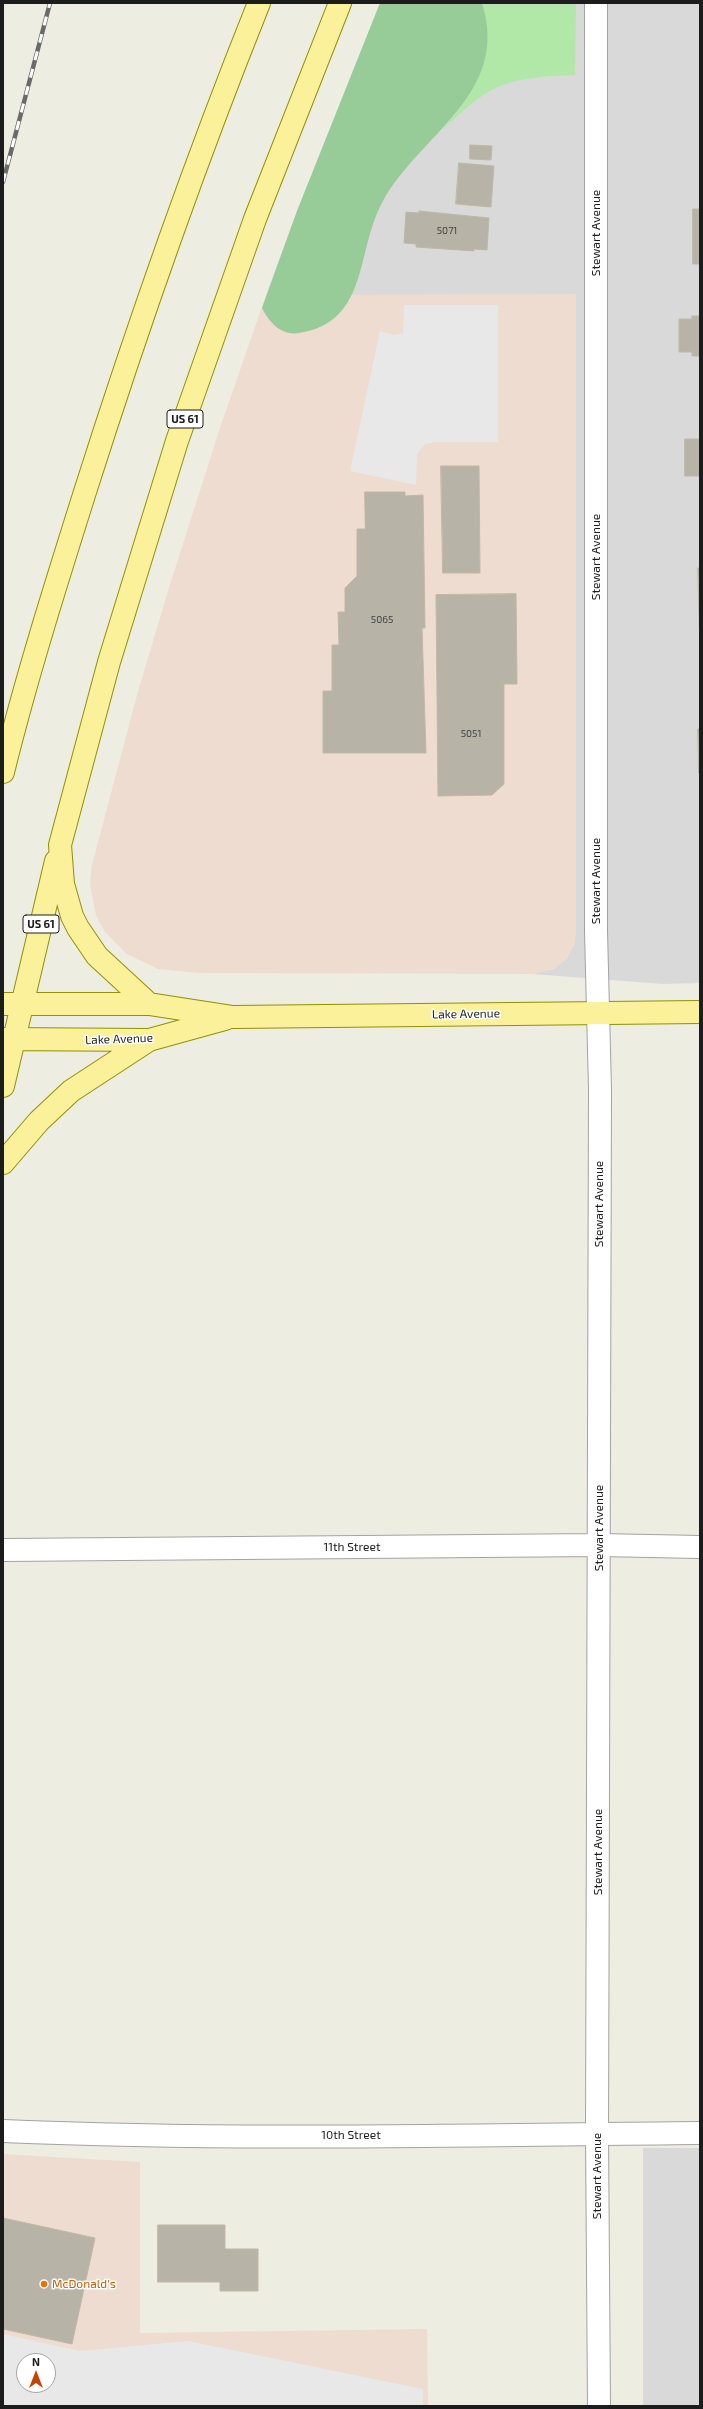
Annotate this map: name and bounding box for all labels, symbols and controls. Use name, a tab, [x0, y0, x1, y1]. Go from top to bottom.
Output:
street label: Stewart Avenue	[589, 190, 603, 276]
house number: 5071	[437, 225, 457, 237]
road number: US 61	[167, 410, 203, 428]
street label: Stewart Avenue	[589, 514, 603, 600]
house number: 5065	[371, 614, 393, 626]
house number: 5051	[461, 728, 481, 740]
street label: Stewart Avenue	[589, 838, 603, 924]
road number: US 61	[23, 915, 59, 933]
street label: Lake Avenue	[432, 1006, 500, 1022]
street label: Lake Avenue	[85, 1031, 153, 1047]
street label: Stewart Avenue	[592, 1161, 606, 1247]
street label: Stewart Avenue	[592, 1485, 606, 1571]
street label: 11th Street	[323, 1540, 381, 1554]
street label: Stewart Avenue	[591, 1809, 605, 1895]
street label: 10th Street	[321, 2128, 381, 2142]
street label: Stewart Avenue	[590, 2133, 604, 2219]
place label: McDonald's	[52, 2277, 116, 2291]
marker: McDonald's	[39, 2279, 49, 2289]
north arrow	[16, 2353, 56, 2393]
text: N	[32, 2355, 40, 2368]

